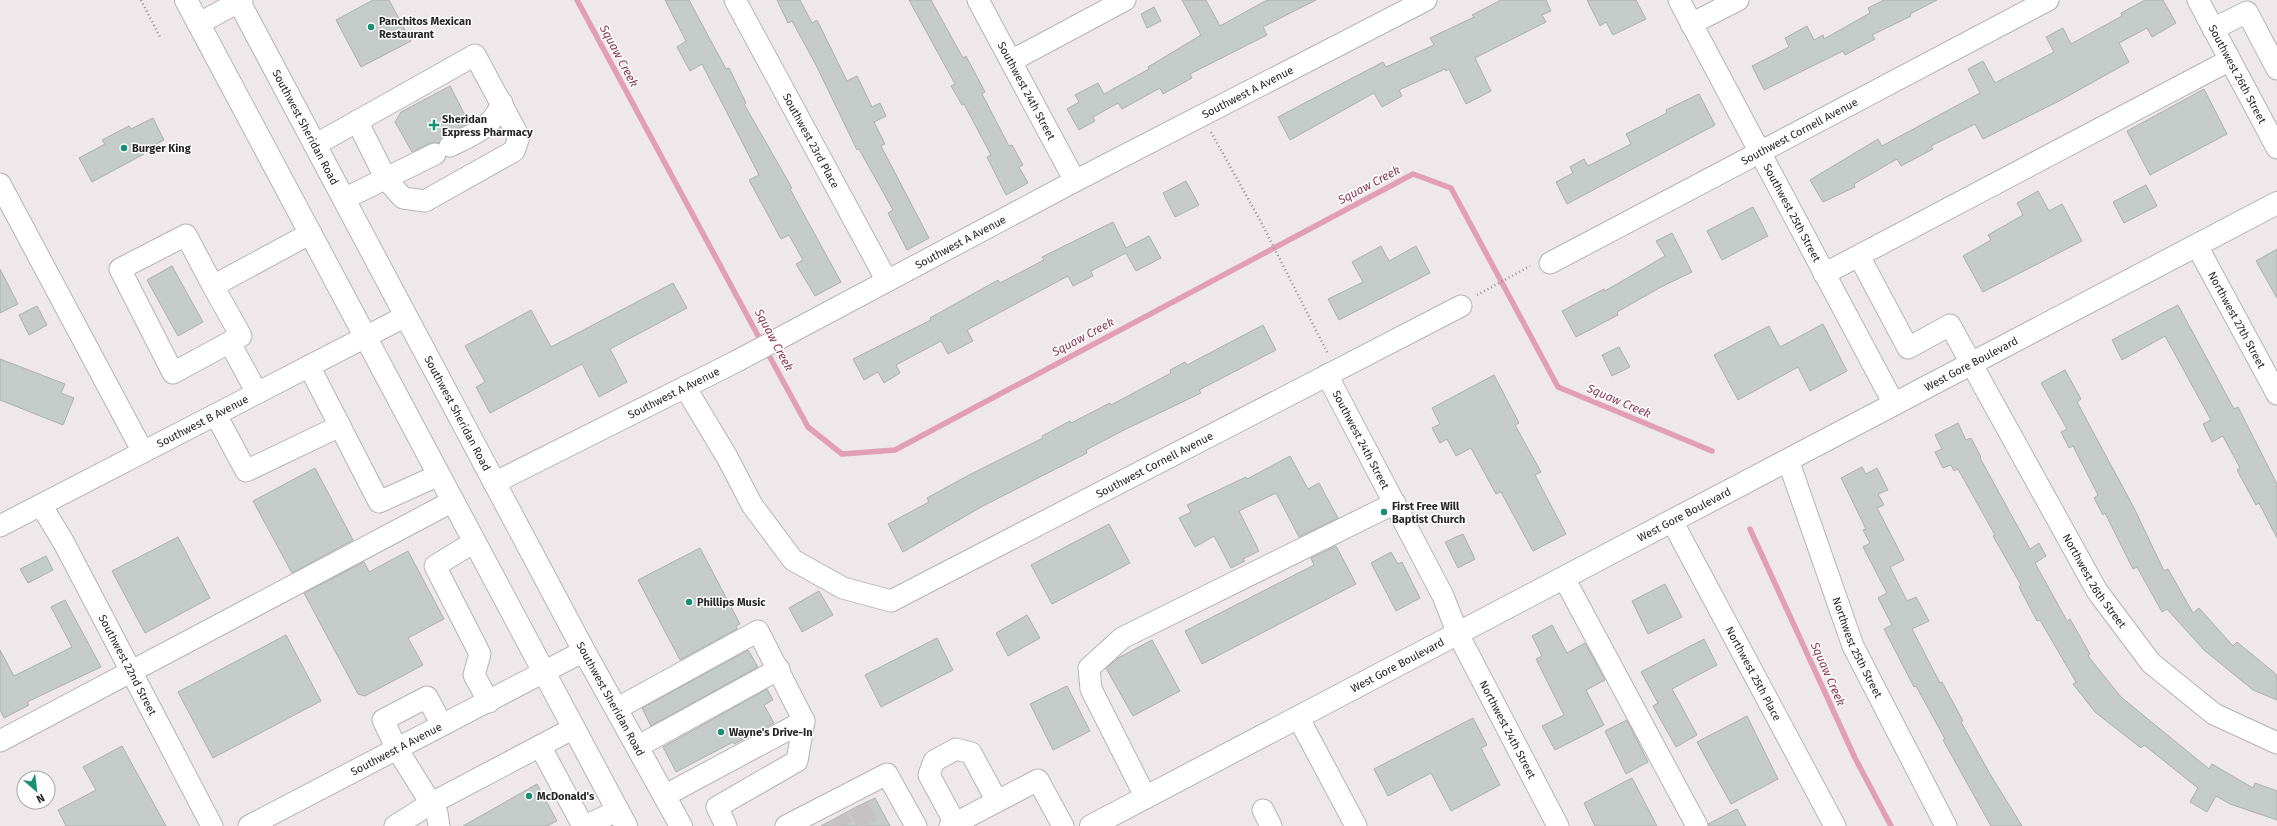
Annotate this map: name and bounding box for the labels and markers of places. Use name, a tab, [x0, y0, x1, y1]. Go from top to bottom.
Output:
place label: Panchitos Mexican Restaurant	[379, 15, 471, 41]
marker: Panchitos Mexican Restaurant	[366, 22, 376, 32]
place label: Sheridan Express Pharmacy	[442, 113, 533, 139]
marker: Sheridan Express Pharmacy	[429, 120, 439, 130]
place label: Burger King	[132, 142, 192, 155]
marker: Burger King	[119, 143, 129, 153]
place label: First Free Will Baptist Church	[1392, 500, 1465, 526]
marker: First Free Will Baptist Church	[1379, 507, 1389, 517]
place label: Phillips Music	[697, 596, 766, 609]
marker: Phillips Music	[684, 597, 694, 607]
place label: Wayne's Drive-In	[729, 726, 813, 739]
marker: Wayne's Drive-In	[716, 727, 726, 737]
place label: McDonald's	[537, 790, 595, 803]
marker: McDonald's	[524, 791, 534, 801]

